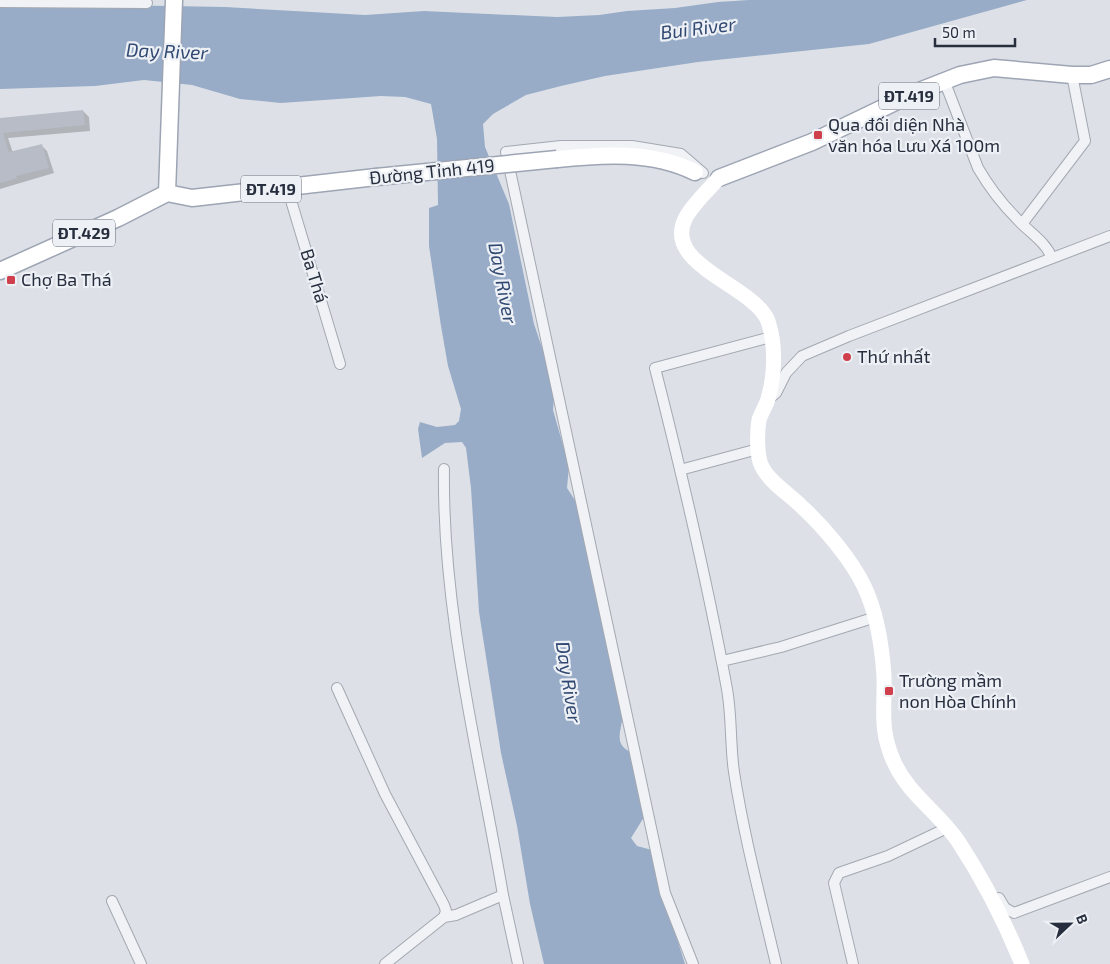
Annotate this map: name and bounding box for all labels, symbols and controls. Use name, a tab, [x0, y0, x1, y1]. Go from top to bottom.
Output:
water label: Bui River	[659, 11, 737, 44]
scale bar	[935, 15, 1015, 47]
text: 50 m	[942, 23, 976, 41]
water label: Day River	[126, 38, 209, 64]
road number: ĐT.419	[879, 82, 939, 110]
place label: Qua đối diện Nhà văn hóa Lưu Xá 100m	[828, 113, 1000, 156]
marker: Qua đối diện Nhà văn hóa Lưu Xá 100m	[812, 129, 824, 141]
street label: Đường Tỉnh 419	[368, 153, 496, 189]
road number: ĐT.419	[241, 175, 301, 202]
road number: ĐT.429	[53, 220, 115, 247]
water label: Day River	[483, 240, 523, 326]
street label: Ba Thá	[296, 246, 334, 305]
place label: Chợ Ba Thá	[21, 268, 112, 290]
marker: Chợ Ba Thá	[5, 274, 17, 286]
place label: Thứ nhất	[857, 345, 930, 367]
marker: Thứ nhất	[841, 351, 853, 363]
water label: Day River	[551, 640, 587, 725]
place label: Trường mầm non Hòa Chính	[899, 669, 1016, 712]
marker: Trường mầm non Hòa Chính	[883, 685, 895, 697]
north arrow	[1045, 899, 1095, 949]
text: B	[1073, 912, 1092, 926]

